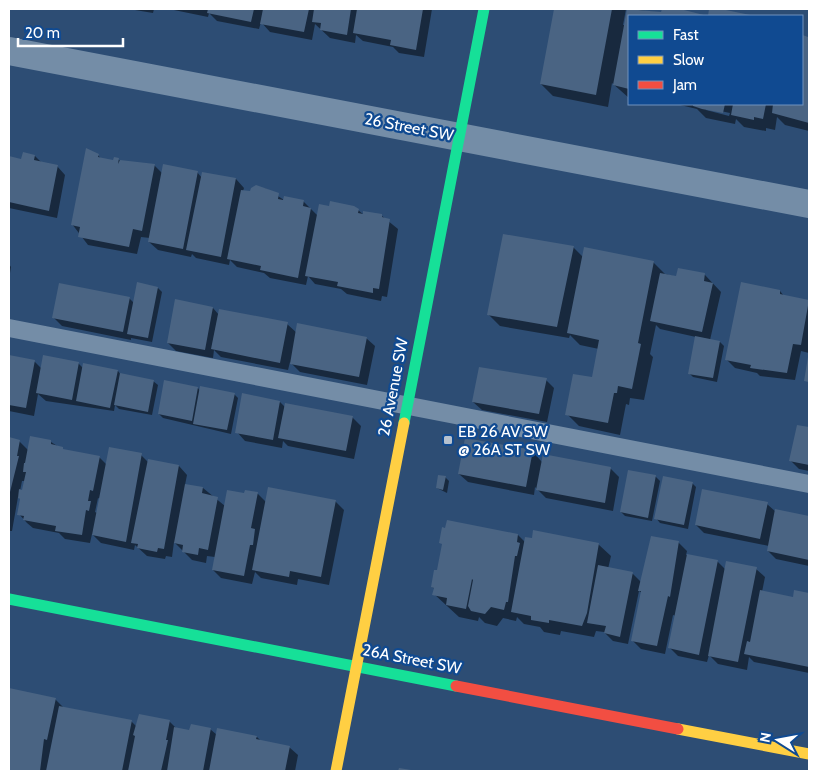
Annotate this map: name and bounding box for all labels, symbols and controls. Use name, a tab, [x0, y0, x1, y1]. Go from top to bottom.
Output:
scale bar	[18, 15, 122, 47]
legend	[628, 15, 803, 105]
text: 20 m	[25, 24, 60, 42]
text: Fast	[673, 26, 698, 44]
text: Slow	[673, 51, 704, 69]
text: Jam	[672, 76, 697, 94]
street label: 26 Street SW	[363, 109, 456, 145]
street label: 26 Avenue SW	[374, 335, 412, 438]
place label: EB 26 AV SW @ 26A ST SW	[458, 422, 551, 459]
marker: EB 26 AV SW @ 26A ST SW	[442, 434, 454, 446]
street label: 26A Street SW	[361, 640, 464, 678]
north arrow	[753, 715, 803, 765]
text: N	[755, 731, 775, 744]

